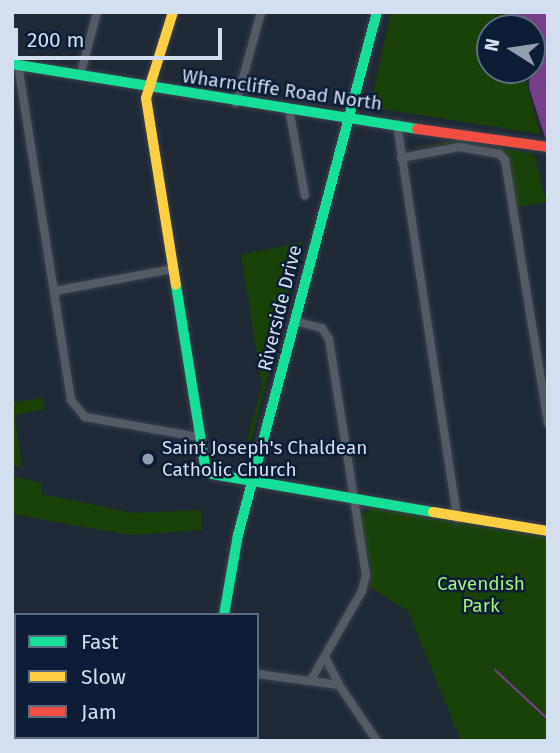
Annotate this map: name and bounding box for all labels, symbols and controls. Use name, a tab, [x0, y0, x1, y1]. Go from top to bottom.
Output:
scale bar	[18, 14, 226, 58]
north arrow	[476, 14, 546, 84]
text: 200 m	[27, 27, 84, 53]
text: N	[479, 36, 504, 54]
street label: Wharncliffe Road North	[180, 65, 384, 115]
street label: Riverside Drive	[253, 243, 307, 373]
place label: Saint Joseph's Chaldean Catholic Church	[162, 437, 368, 481]
marker: Saint Joseph's Chaldean Catholic Church	[140, 451, 156, 467]
park label: Cavendish Park	[437, 573, 525, 617]
legend	[14, 613, 259, 739]
text: Fast	[81, 629, 119, 655]
text: Slow	[81, 664, 126, 690]
text: Jam	[81, 699, 117, 725]

